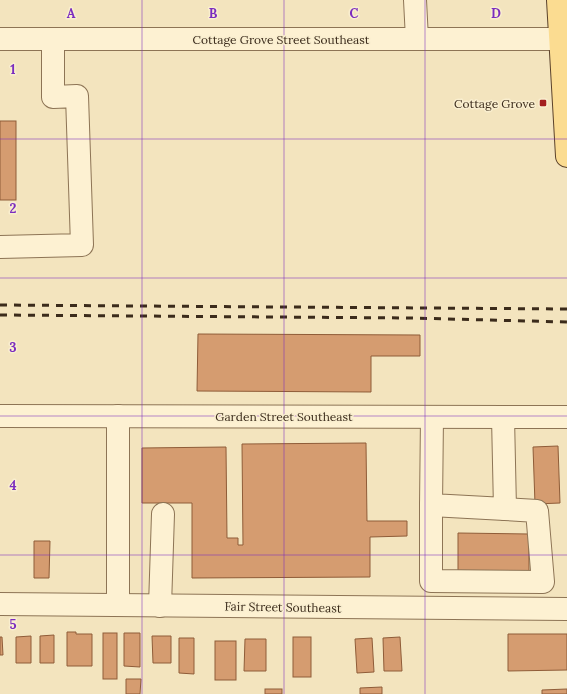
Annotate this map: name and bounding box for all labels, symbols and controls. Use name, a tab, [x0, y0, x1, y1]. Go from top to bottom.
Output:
text: A	[67, 5, 76, 22]
text: B	[209, 5, 218, 22]
text: C	[350, 5, 359, 22]
text: D	[491, 5, 501, 22]
street label: Cottage Grove Street Southeast	[193, 32, 370, 47]
text: 1	[10, 61, 16, 78]
place label: Cottage Grove	[454, 96, 535, 111]
marker: Cottage Grove	[538, 98, 548, 108]
text: 2	[10, 200, 17, 217]
text: 3	[9, 339, 17, 356]
street label: Garden Street Southeast	[215, 409, 353, 424]
text: 4	[9, 477, 17, 494]
street label: Fair Street Southeast	[224, 598, 342, 616]
text: 5	[9, 616, 17, 633]

